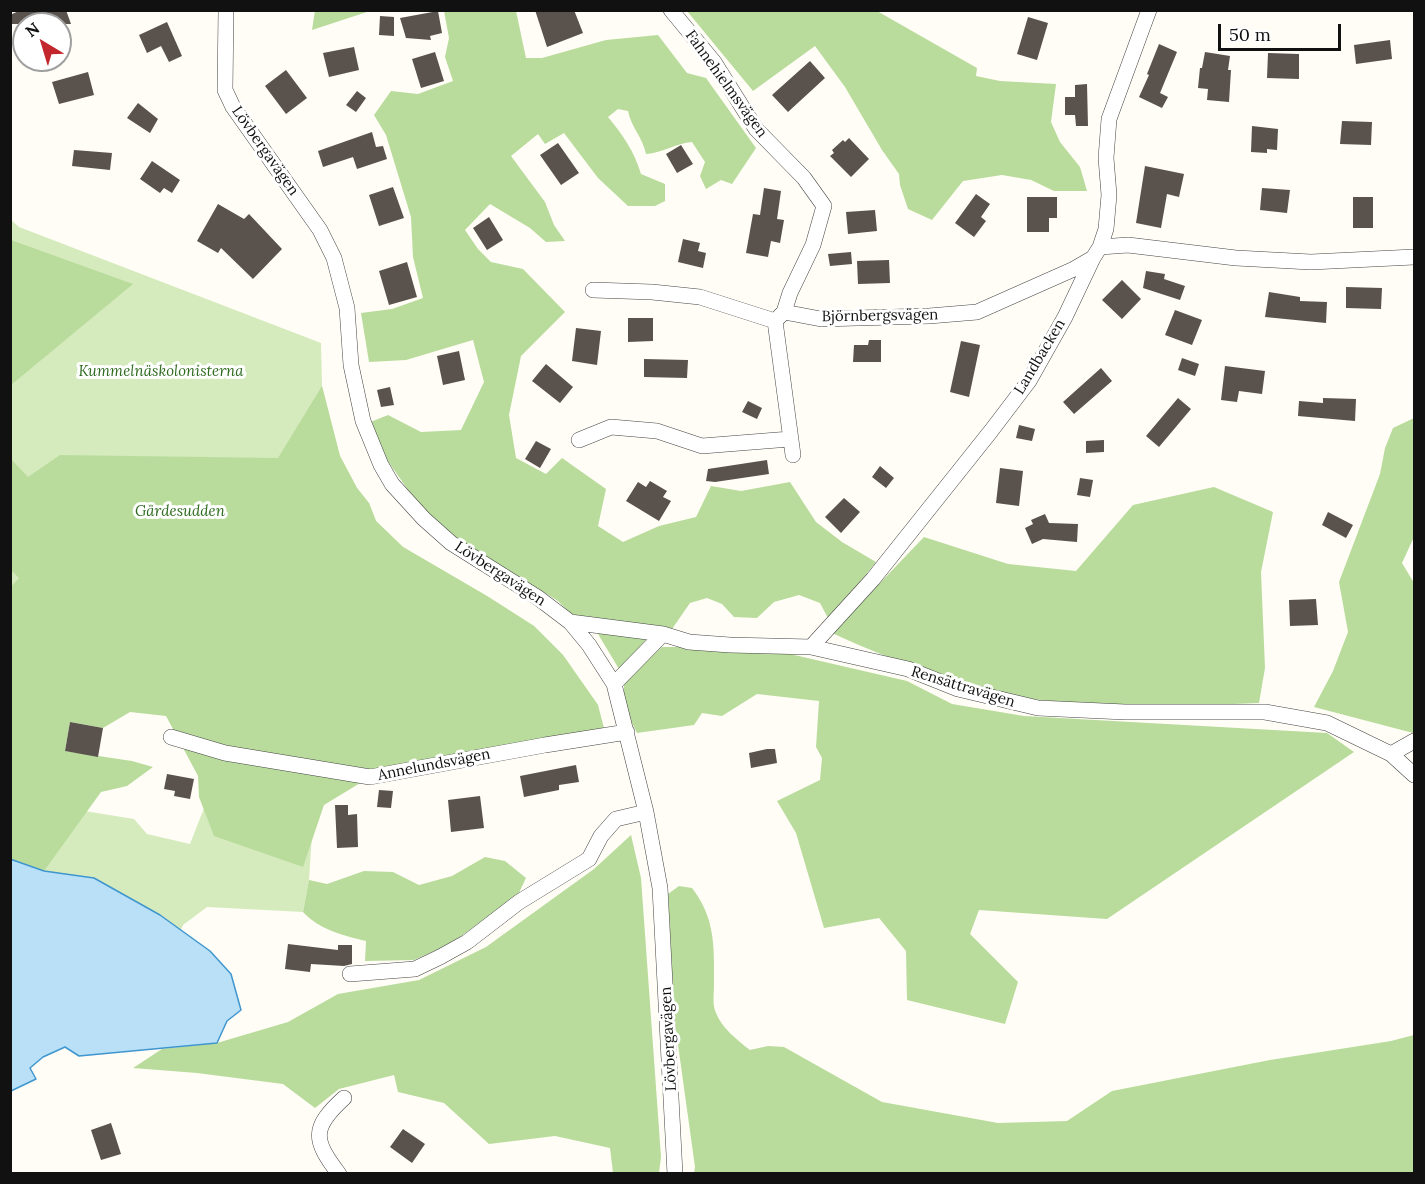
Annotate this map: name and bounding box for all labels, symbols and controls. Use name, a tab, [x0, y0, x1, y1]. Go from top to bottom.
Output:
north arrow	[12, 12, 72, 72]
scale bar	[1221, 12, 1344, 50]
text: N	[21, 18, 43, 41]
text: 50 m	[1229, 23, 1271, 46]
street label: Fahnehielmsvägen	[681, 27, 771, 141]
street label: Lövbergavägen	[228, 103, 302, 199]
street label: Björnbergsvägen	[822, 306, 938, 326]
street label: Landbacken	[1011, 316, 1069, 398]
park label: Kummelnäskolonisterna	[79, 363, 243, 381]
park label: Gärdesudden	[135, 503, 225, 521]
street label: Lövbergavägen	[451, 538, 549, 610]
street label: Rensättravägen	[909, 663, 1017, 711]
street label: Annelundsvägen	[376, 745, 492, 785]
street label: Lövbergavägen	[657, 986, 681, 1092]

